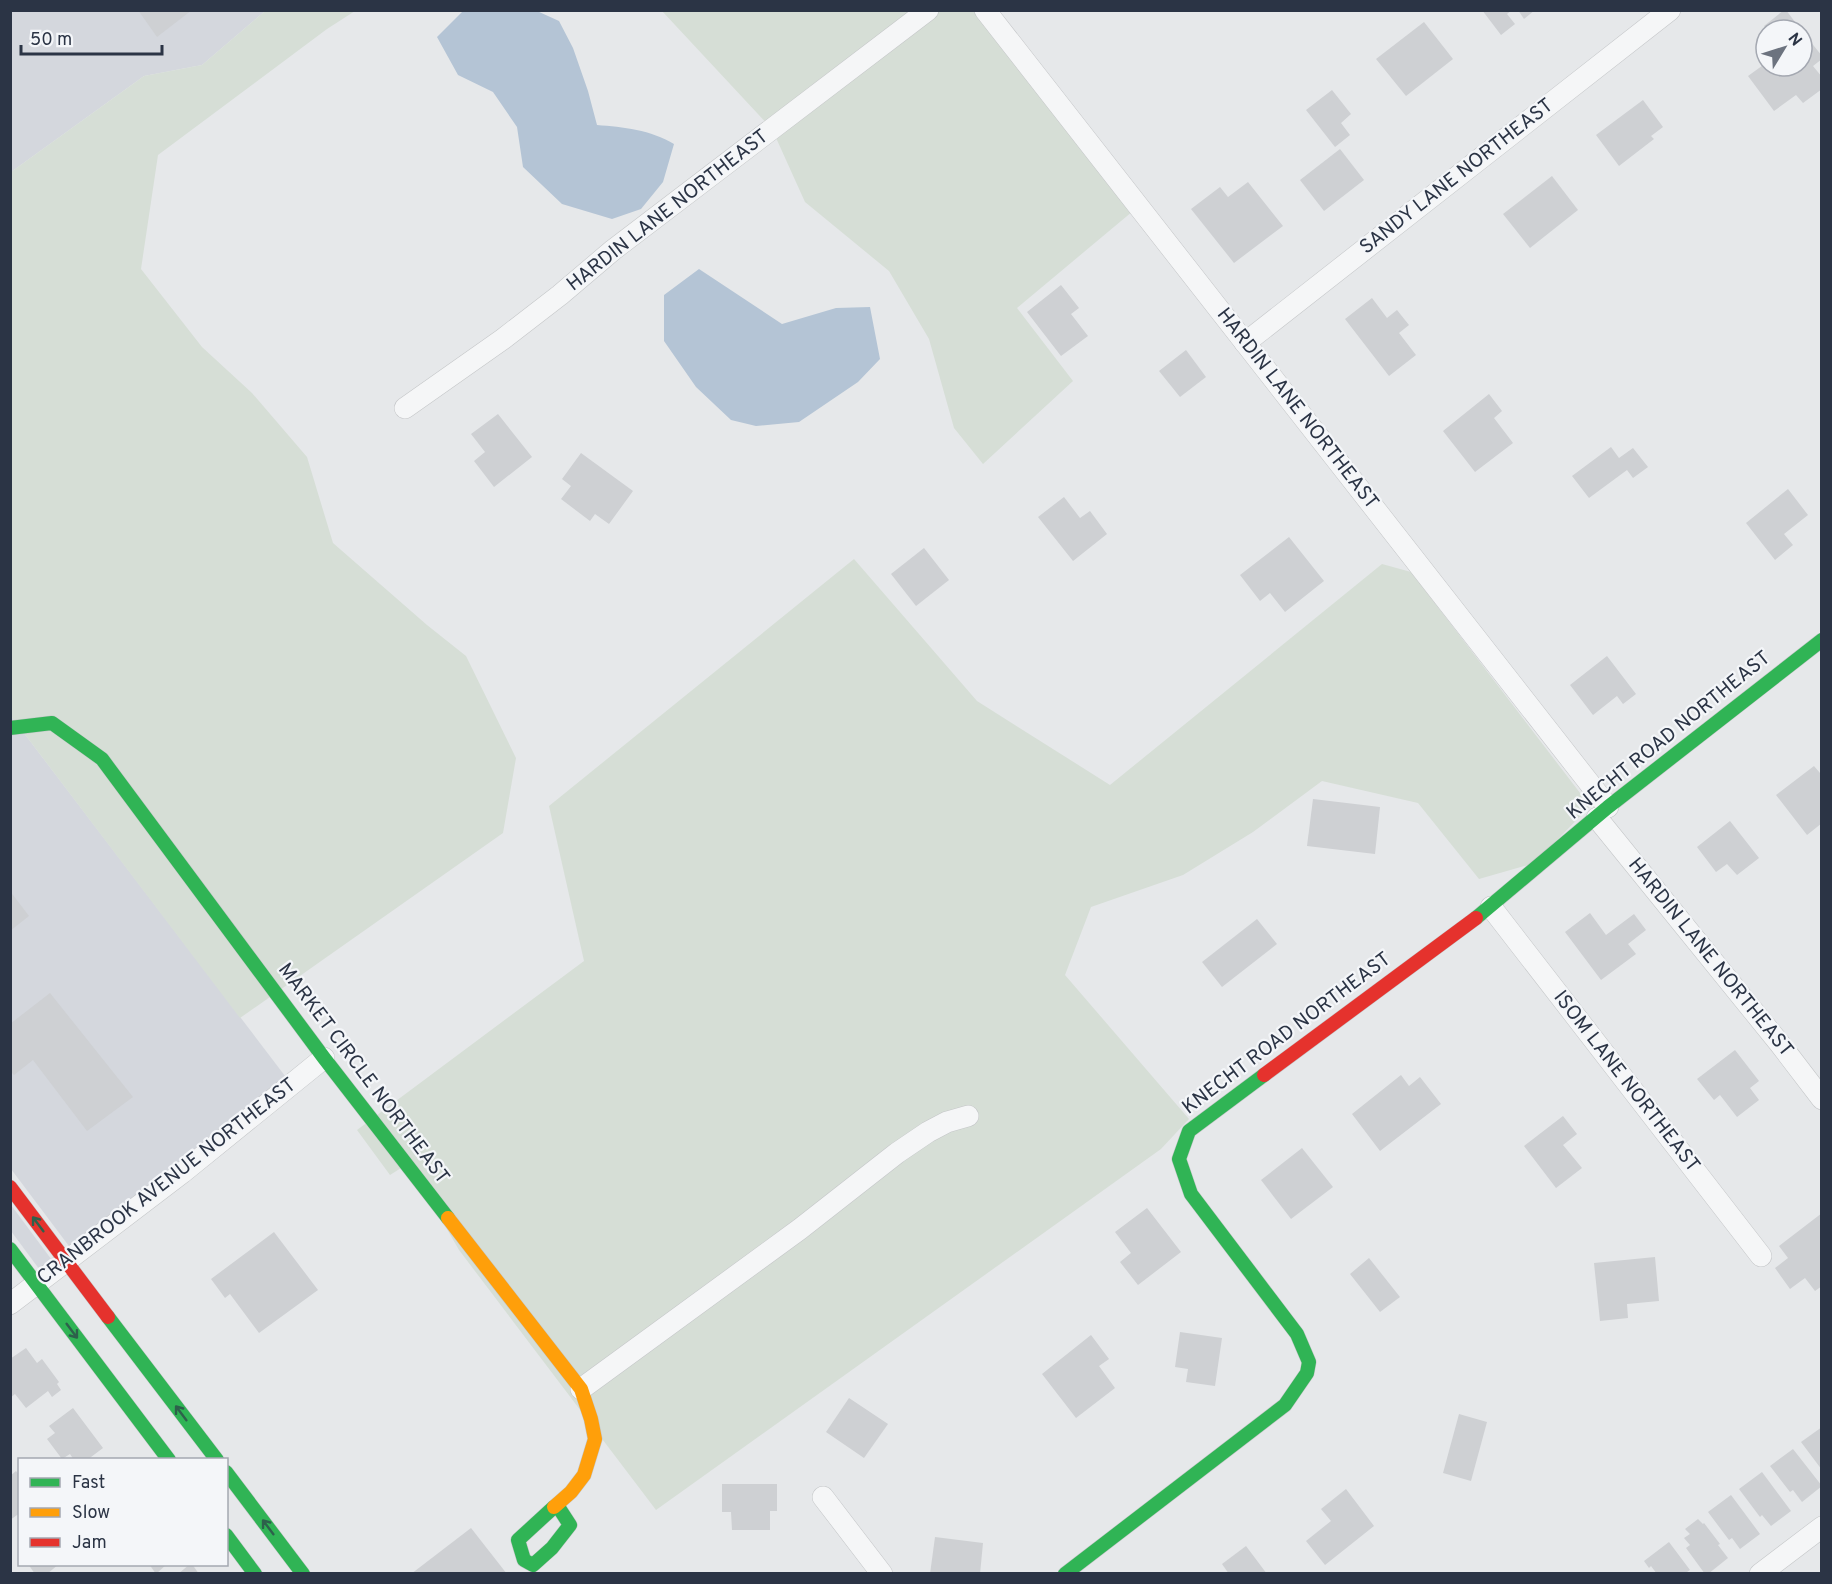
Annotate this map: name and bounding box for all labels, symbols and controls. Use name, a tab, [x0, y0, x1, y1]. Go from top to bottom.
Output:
scale bar	[21, 18, 162, 56]
north arrow	[1754, 18, 1814, 78]
text: 50 m	[30, 29, 72, 52]
text: N	[1783, 29, 1806, 51]
street label: SANDY LANE NORTHEAST	[1355, 93, 1559, 261]
street label: HARDIN LANE NORTHEAST	[562, 124, 774, 298]
street label: HARDIN LANE NORTHEAST	[1210, 303, 1384, 515]
street label: KNECHT ROAD NORTHEAST	[1562, 646, 1776, 826]
street label: HARDIN LANE NORTHEAST	[1622, 853, 1798, 1063]
street label: KNECHT ROAD NORTHEAST	[1177, 947, 1397, 1121]
street label: MARKET CIRCLE NORTHEAST	[271, 958, 455, 1190]
street label: ISOM LANE NORTHEAST	[1547, 986, 1705, 1178]
street label: CRANBROOK AVENUE NORTHEAST	[32, 1073, 302, 1291]
one-way arrow	[32, 1217, 45, 1233]
one-way arrow	[66, 1323, 79, 1339]
one-way arrow	[175, 1405, 188, 1421]
legend	[18, 1458, 228, 1566]
text: Fast	[72, 1472, 105, 1495]
text: Slow	[72, 1502, 110, 1525]
one-way arrow	[261, 1519, 274, 1535]
text: Jam	[72, 1532, 107, 1555]

